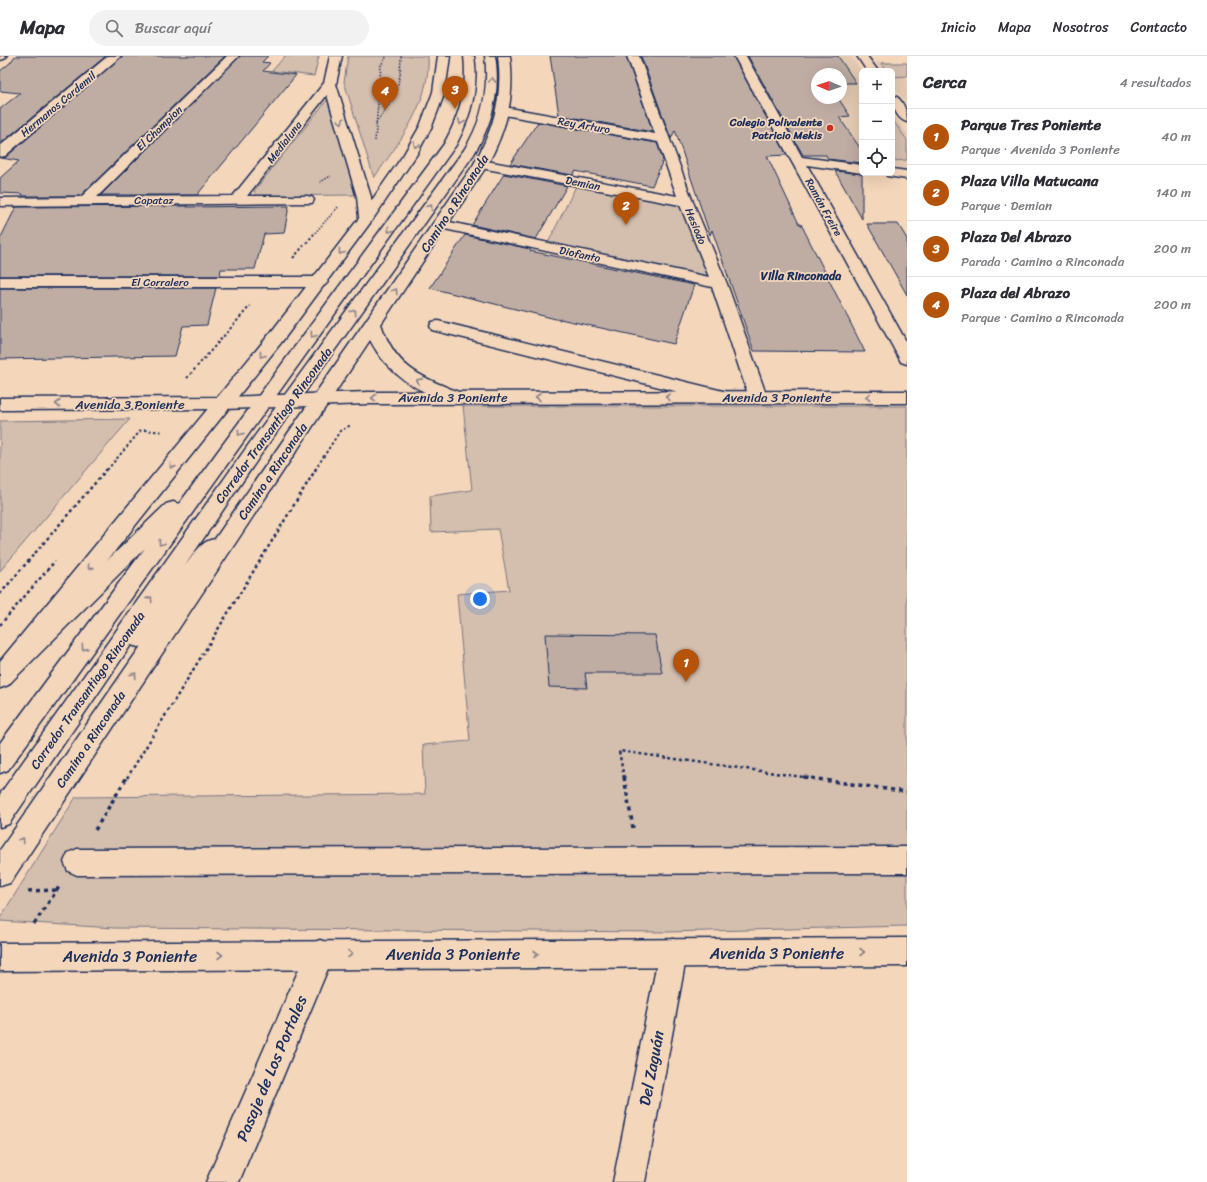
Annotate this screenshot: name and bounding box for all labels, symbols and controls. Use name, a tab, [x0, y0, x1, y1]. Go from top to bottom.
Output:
search box	[89, 10, 369, 46]
text: Mapa	[20, 11, 65, 44]
text: Buscar aquí	[135, 15, 211, 41]
text: Inicio	[941, 15, 976, 40]
text: Mapa	[998, 15, 1031, 40]
text: Nosotros	[1053, 15, 1108, 40]
text: Contacto	[1130, 15, 1187, 40]
icon: search	[103, 17, 125, 39]
street label: Hermanos Cardemil	[16, 66, 101, 142]
text: Cerca	[923, 67, 966, 97]
north arrow	[811, 68, 847, 104]
map controls	[859, 68, 895, 176]
button: +	[859, 68, 895, 104]
text: 4 resultados	[1120, 71, 1191, 94]
pin: 3	[442, 76, 468, 109]
pin: 4	[372, 77, 398, 110]
one-way arrow	[488, 77, 496, 83]
street label: El Champion	[132, 101, 187, 156]
button: −	[859, 104, 895, 140]
street label: Rey Arturo	[556, 112, 612, 140]
text: Parque Tres Poniente	[961, 112, 1101, 138]
place label: Colegio Polivalente Patricio Mekis	[729, 113, 823, 145]
street label: Medialuna	[262, 117, 307, 168]
one-way arrow	[336, 117, 345, 124]
one-way arrow	[458, 118, 466, 125]
marker: Colegio Polivalente Patricio Mekis	[825, 123, 835, 133]
text: 1	[933, 125, 939, 148]
text: 40 m	[1161, 125, 1191, 148]
text: Parque · Avenida 3 Poniente	[961, 138, 1120, 161]
button: locate	[859, 140, 895, 176]
one-way arrow	[413, 141, 420, 148]
street label: Camino a Rinconada	[414, 149, 495, 257]
text: Plaza Villa Matucana	[961, 168, 1098, 194]
street label: Demian	[564, 171, 602, 196]
street label: Ramón Freire	[800, 175, 848, 240]
text: 2	[932, 181, 940, 204]
text: 140 m	[1156, 181, 1191, 204]
street label: Capataz	[134, 191, 174, 210]
pin: 2	[613, 192, 639, 225]
text: Parque · Demian	[961, 194, 1052, 217]
one-way arrow	[425, 204, 432, 211]
street label: Hesiodo	[680, 205, 712, 248]
text: Plaza Del Abrazo	[961, 224, 1071, 250]
one-way arrow	[388, 225, 395, 232]
text: 3	[932, 237, 940, 260]
text: 200 m	[1154, 237, 1191, 260]
street label: Diofanto	[558, 241, 603, 268]
one-way arrow	[338, 248, 346, 255]
text: Parada · Camino a Rinconada	[961, 250, 1124, 273]
district label: Villa Rinconada	[761, 265, 842, 287]
street label: El Corralero	[131, 273, 189, 292]
text: Plaza del Abrazo	[961, 280, 1070, 306]
one-way arrow	[390, 289, 397, 296]
text: 4	[932, 293, 940, 316]
text: 200 m	[1154, 293, 1191, 316]
text: Parque · Camino a Rinconada	[961, 306, 1124, 329]
one-way arrow	[349, 309, 357, 316]
one-way arrow	[311, 330, 318, 337]
street label: Corredor Transantiago Rinconada	[209, 342, 339, 508]
one-way arrow	[260, 350, 267, 357]
one-way arrow	[416, 379, 423, 386]
street label: Avenida 3 Poniente	[397, 386, 508, 409]
street label: Avenida 3 Poniente	[721, 386, 832, 409]
street label: Avenida 3 Poniente	[74, 393, 185, 416]
one-way arrow	[535, 393, 541, 401]
one-way arrow	[665, 393, 671, 401]
one-way arrow	[865, 393, 871, 401]
one-way arrow	[371, 394, 377, 402]
one-way arrow	[55, 400, 61, 408]
street label: Camino a Rinconada	[231, 417, 314, 525]
one-way arrow	[238, 428, 245, 435]
one-way arrow	[169, 461, 176, 468]
one-way arrow	[158, 539, 165, 546]
one-way arrow	[87, 562, 94, 570]
your location	[470, 589, 490, 609]
one-way arrow	[145, 596, 153, 603]
street label: Corredor Transantiago Rinconada	[24, 606, 151, 774]
one-way arrow	[81, 644, 88, 651]
pin: 1	[673, 649, 699, 682]
one-way arrow	[129, 672, 136, 679]
street label: Camino a Rinconada	[49, 685, 132, 793]
one-way arrow	[17, 837, 25, 844]
street label: Avenida 3 Poniente	[709, 939, 844, 968]
street label: Avenida 3 Poniente	[385, 940, 520, 969]
street label: Avenida 3 Poniente	[62, 942, 197, 971]
one-way arrow	[859, 948, 865, 956]
one-way arrow	[347, 950, 353, 958]
one-way arrow	[533, 950, 539, 958]
one-way arrow	[217, 951, 223, 959]
street label: Pasaje de Los Portales	[228, 990, 316, 1146]
street label: Del Zaguán	[630, 1028, 673, 1108]

